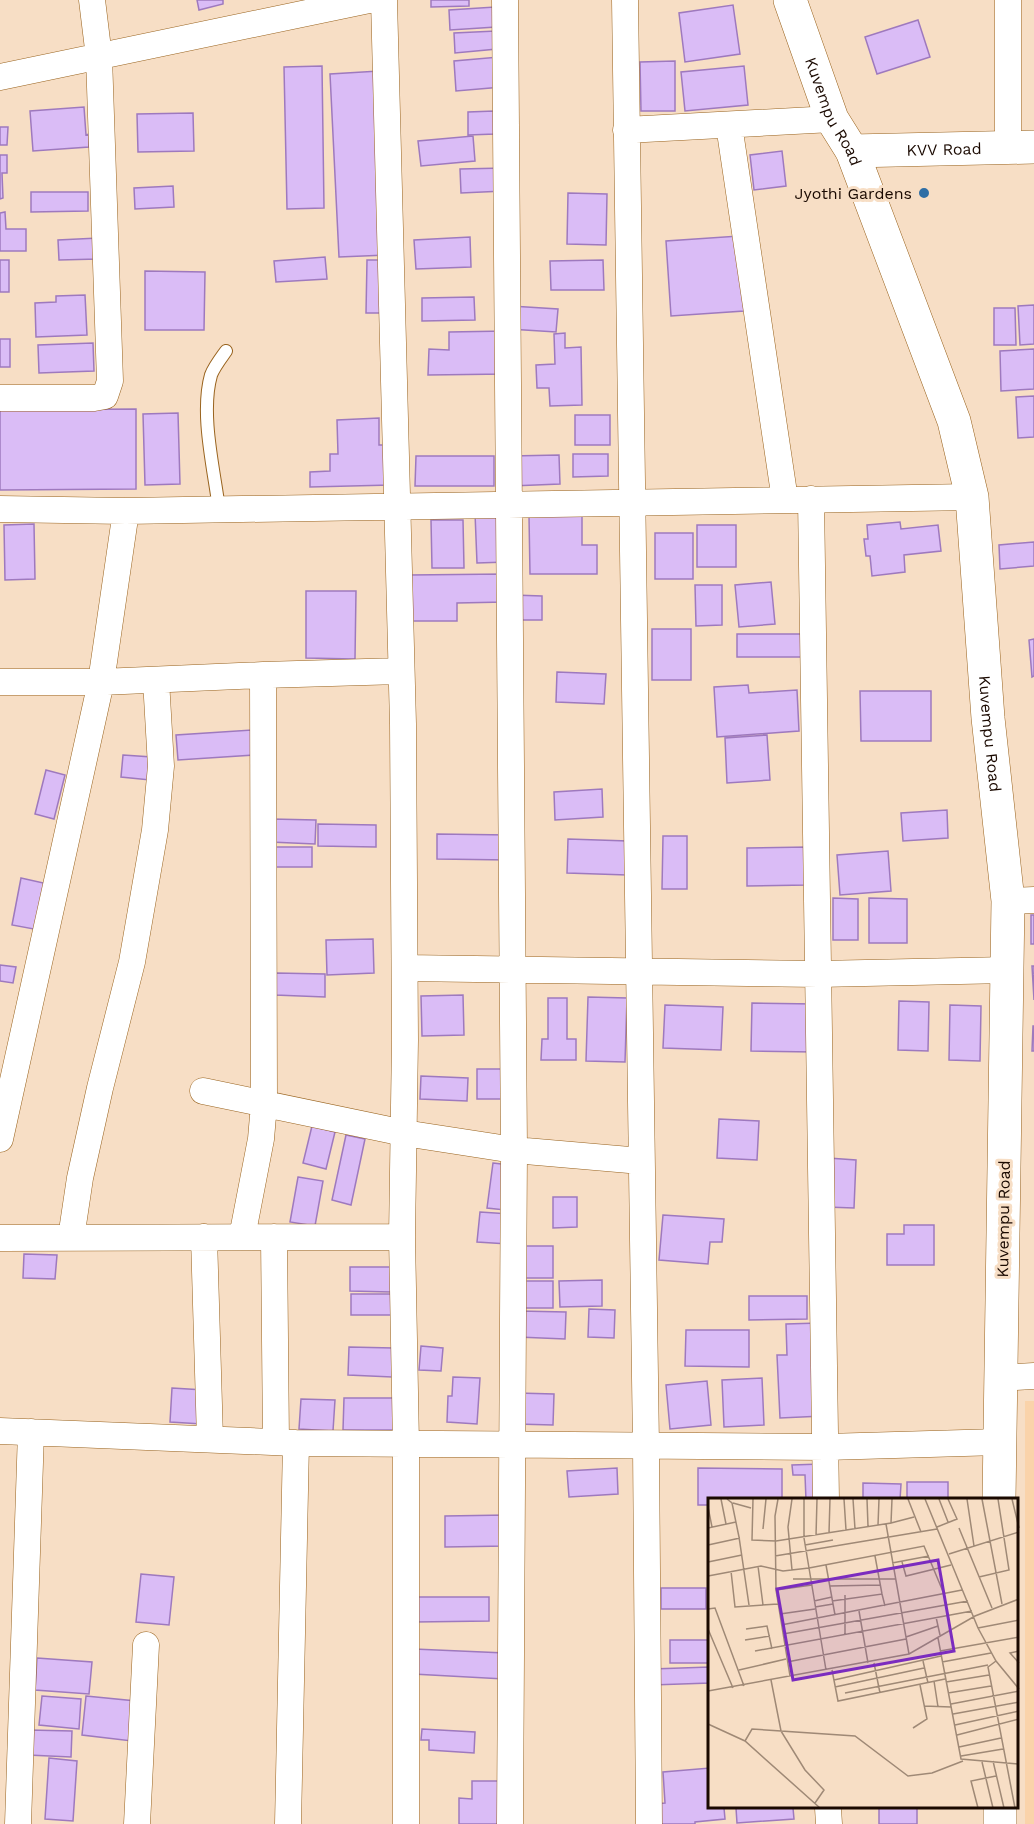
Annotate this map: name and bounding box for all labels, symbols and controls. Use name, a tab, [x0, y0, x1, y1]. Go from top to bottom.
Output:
street label: Kuvempu Road	[801, 55, 866, 168]
street label: KVV Road	[906, 139, 982, 160]
place label: Jyothi Gardens	[794, 184, 912, 203]
marker: Jyothi Gardens	[917, 186, 931, 200]
street label: Kuvempu Road	[975, 675, 1005, 793]
street label: Kuvempu Road	[993, 1160, 1014, 1278]
inset map	[708, 1498, 1019, 1809]

